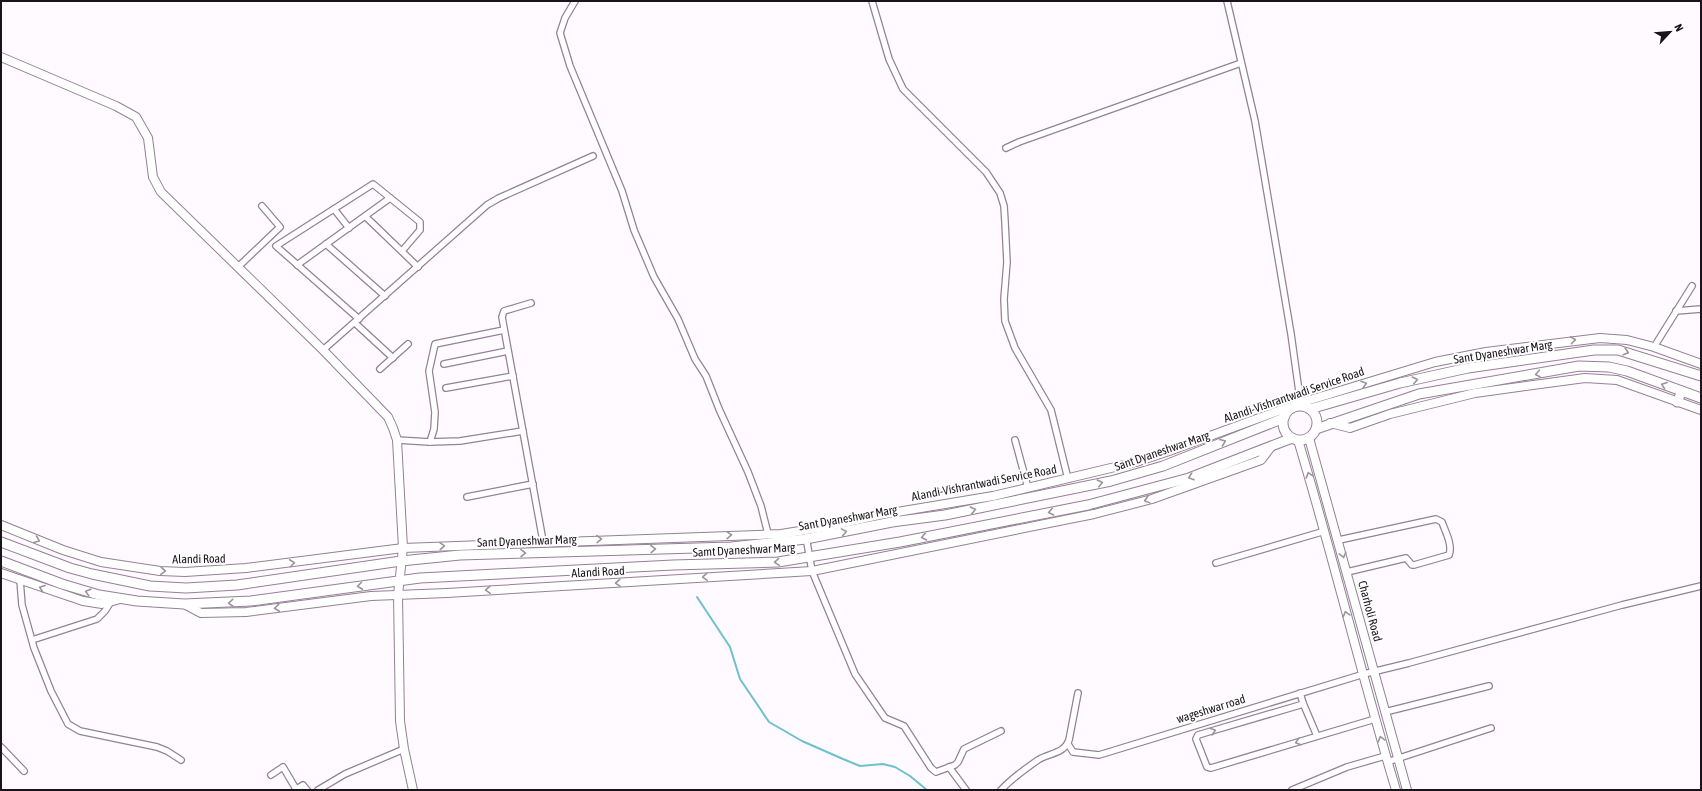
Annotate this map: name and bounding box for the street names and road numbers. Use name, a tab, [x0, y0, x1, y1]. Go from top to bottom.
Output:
street label: Sant Dyaneshwar Marg	[1453, 337, 1554, 367]
street label: Alandi-Vishrantwadi Service Road	[1222, 364, 1366, 426]
street label: Sant Dyaneshwar Marg	[1113, 428, 1212, 474]
street label: Alandi-Vishrantwadi Service Road	[910, 462, 1058, 504]
street label: Sant Dyaneshwar Marg	[798, 502, 899, 534]
street label: Sant Dyaneshwar Marg	[477, 532, 578, 550]
street label: Samt Dyaneshwar Marg	[692, 540, 796, 560]
street label: Alandi Road	[172, 552, 226, 566]
street label: Alandi Road	[571, 564, 625, 580]
street label: Charholi Road	[1355, 579, 1385, 643]
street label: wageshwar road	[1175, 692, 1247, 726]

